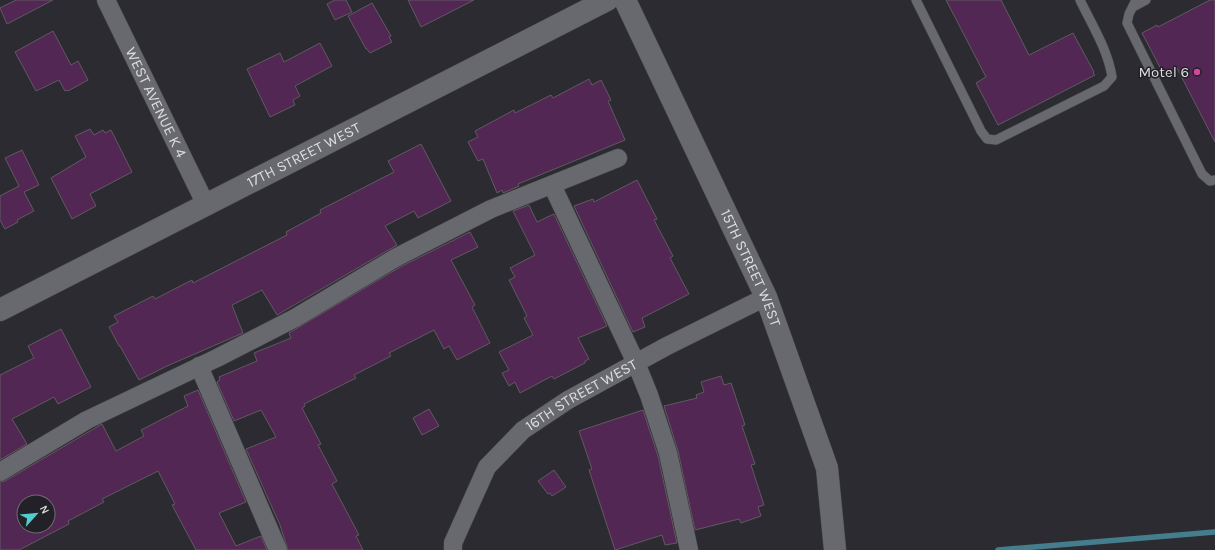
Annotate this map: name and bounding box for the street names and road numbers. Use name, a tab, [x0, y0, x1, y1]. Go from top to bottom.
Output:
street label: WEST AVENUE K 4	[122, 44, 191, 161]
street label: 17TH STREET WEST	[244, 118, 364, 191]
street label: 15TH STREET WEST	[717, 206, 785, 329]
street label: 16TH STREET WEST	[522, 355, 641, 435]

